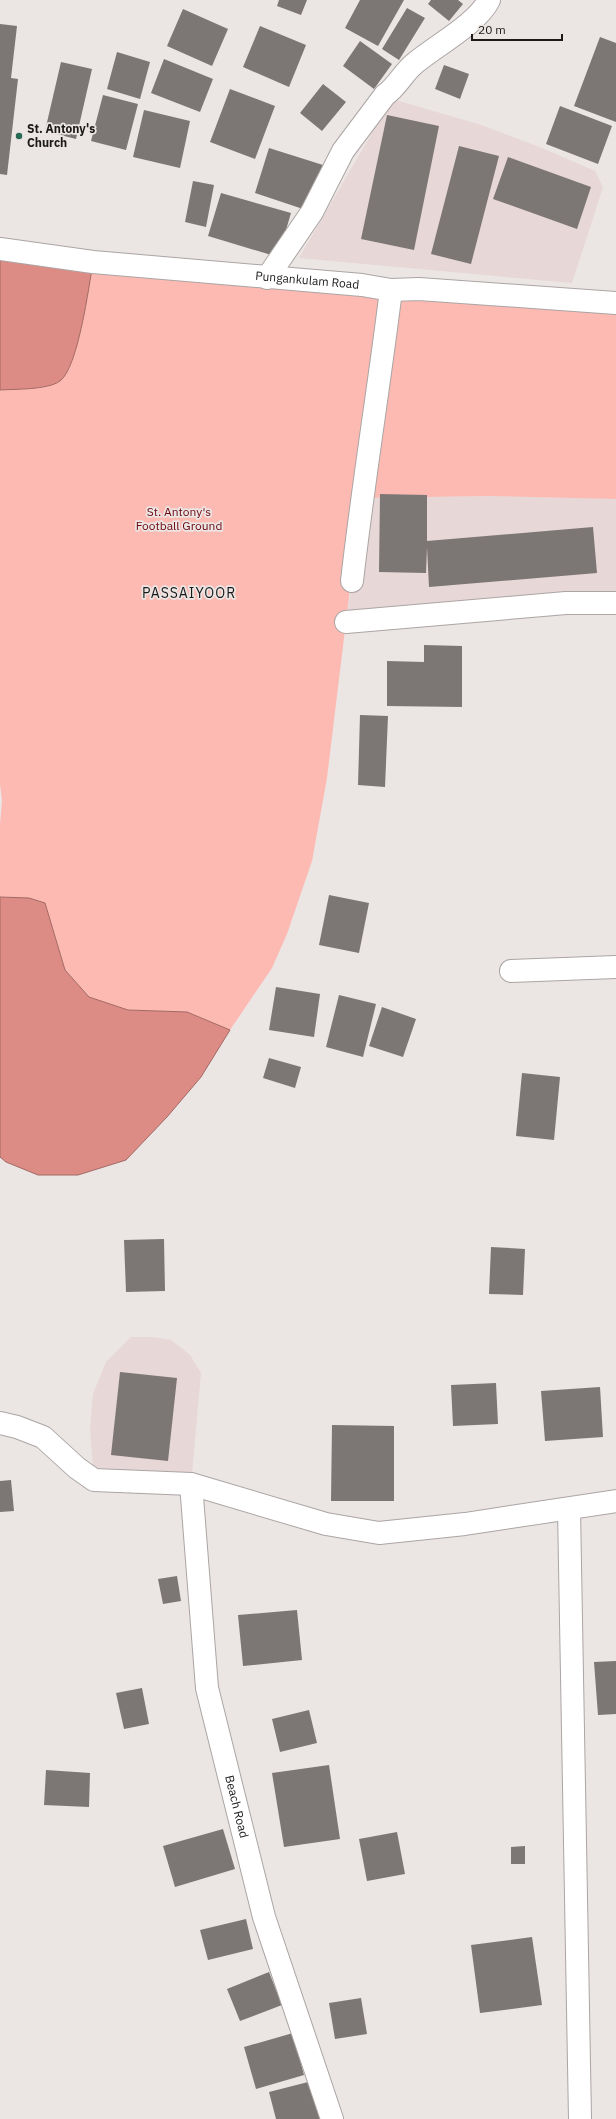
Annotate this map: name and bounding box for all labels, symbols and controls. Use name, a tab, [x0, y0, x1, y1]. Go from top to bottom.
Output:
scale bar	[472, 16, 562, 42]
text: 20 m	[478, 22, 506, 37]
place label: St. Antony's Church	[27, 121, 95, 150]
marker: St. Antony's Church	[14, 131, 24, 141]
street label: Pungankulam Road	[255, 268, 360, 292]
park label: St. Antony's Football Ground	[136, 504, 222, 533]
district label: PASSAIYOOR	[142, 584, 236, 602]
street label: Beach Road	[222, 1774, 252, 1840]

